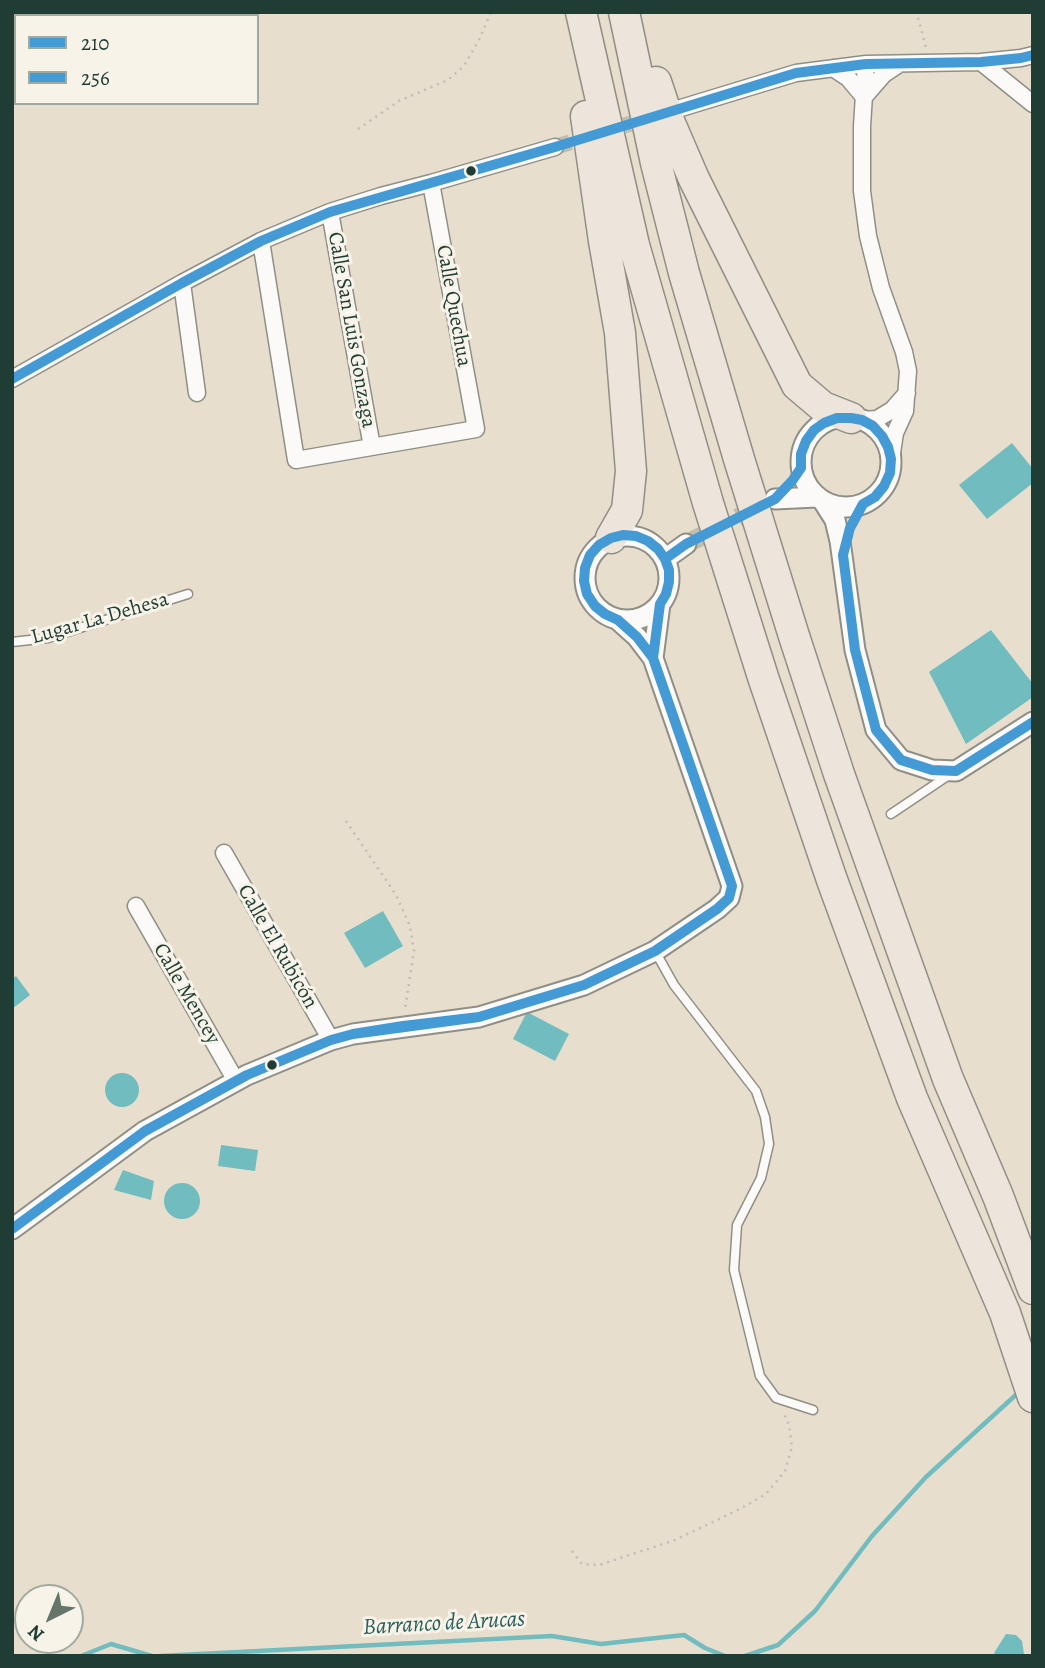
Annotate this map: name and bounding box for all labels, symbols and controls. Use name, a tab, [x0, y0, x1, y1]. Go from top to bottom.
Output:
legend	[14, 14, 259, 105]
text: 210	[81, 29, 109, 57]
text: 256	[81, 64, 110, 92]
unlabelled marker	[464, 164, 478, 178]
street label: Calle San Luis Gonzaga	[321, 230, 381, 430]
street label: Calle Quechua	[430, 243, 476, 369]
street label: Lugar La Dehesa	[28, 587, 172, 651]
street label: Calle El Rubicón	[231, 880, 323, 1014]
street label: Calle Mencey	[147, 939, 225, 1049]
unlabelled marker	[265, 1058, 279, 1072]
north arrow	[14, 1584, 84, 1654]
water label: Barranco de Arucas	[362, 1606, 526, 1642]
text: N	[22, 1619, 50, 1647]

